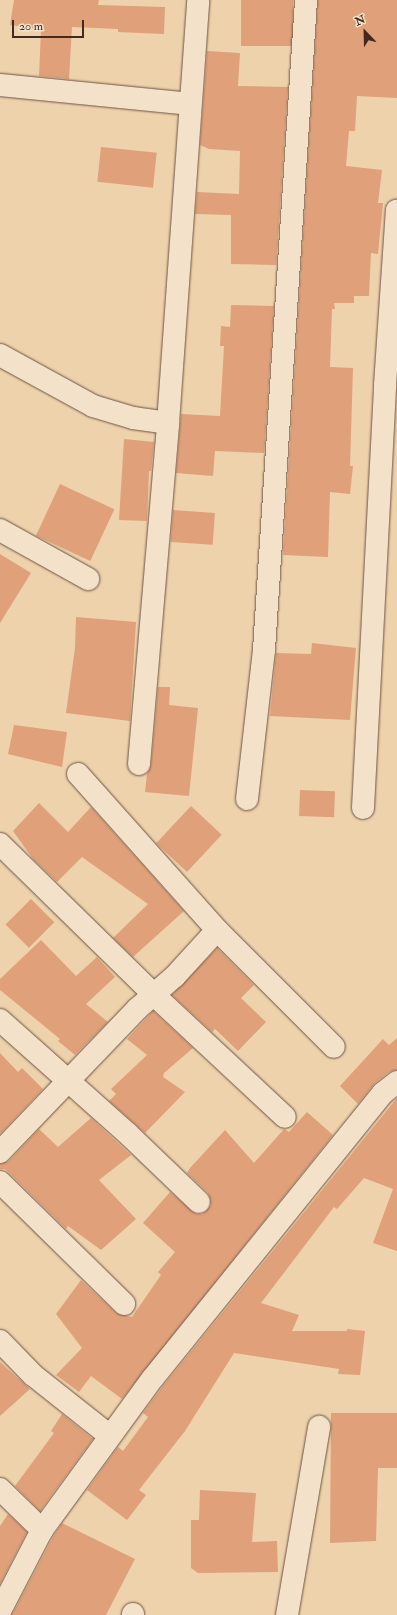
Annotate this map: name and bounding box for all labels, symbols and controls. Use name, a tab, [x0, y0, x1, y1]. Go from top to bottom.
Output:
scale bar	[14, 12, 86, 38]
north arrow	[345, 12, 385, 52]
text: N	[353, 13, 367, 28]
text: 20 m	[19, 19, 43, 34]

